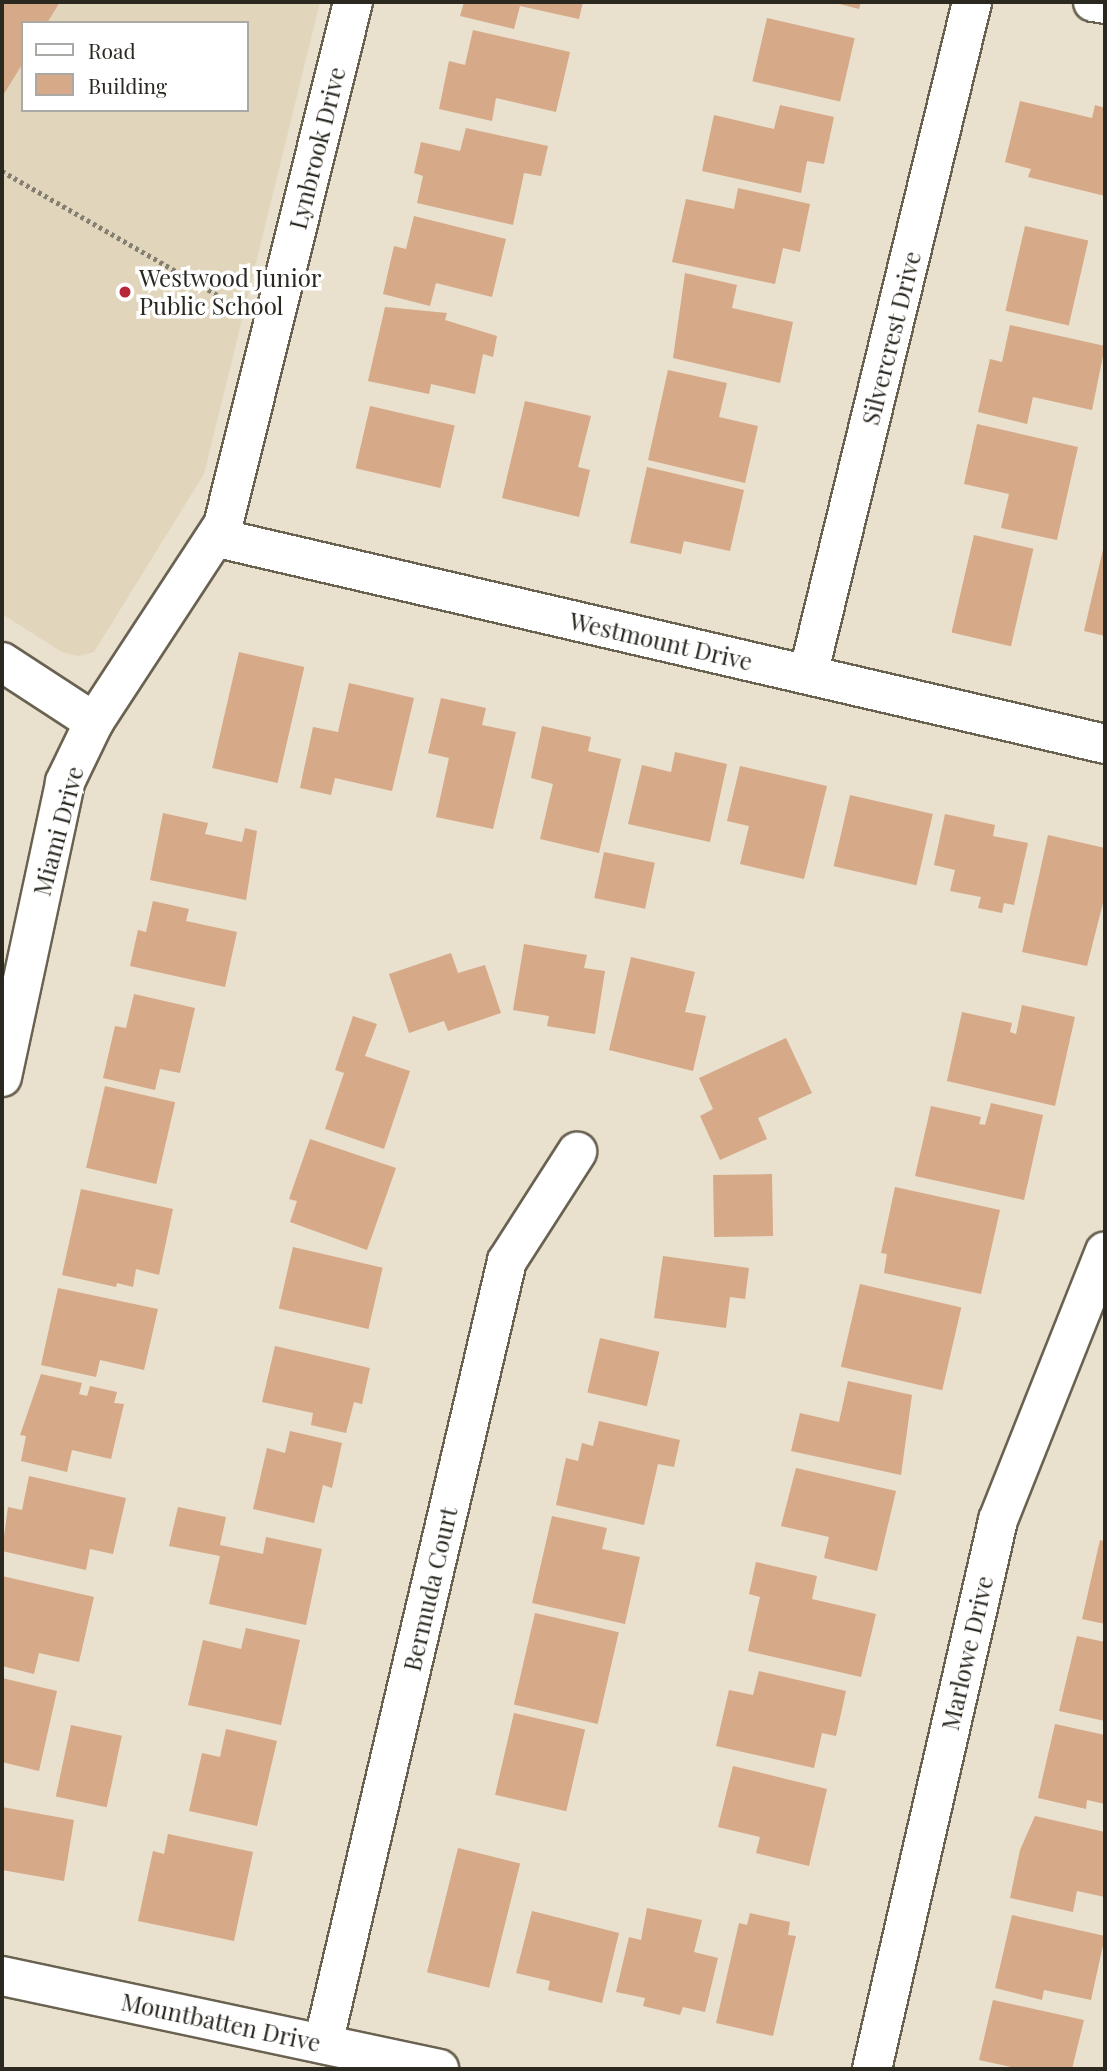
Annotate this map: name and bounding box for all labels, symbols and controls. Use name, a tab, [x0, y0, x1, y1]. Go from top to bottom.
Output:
legend	[21, 21, 248, 112]
text: Road	[88, 36, 136, 64]
street label: Lynbrook Drive	[283, 64, 351, 232]
text: Building	[88, 71, 167, 99]
street label: Silvercrest Drive	[855, 248, 927, 428]
place label: Westwood Junior Public School	[139, 264, 322, 320]
marker: Westwood Junior Public School	[117, 284, 133, 300]
street label: Westmount Drive	[566, 606, 756, 676]
street label: Miami Drive	[27, 763, 89, 899]
street label: Bermuda Court	[397, 1504, 463, 1674]
street label: Marlowe Drive	[935, 1573, 999, 1733]
street label: Mountbatten Drive	[119, 1987, 323, 2057]

